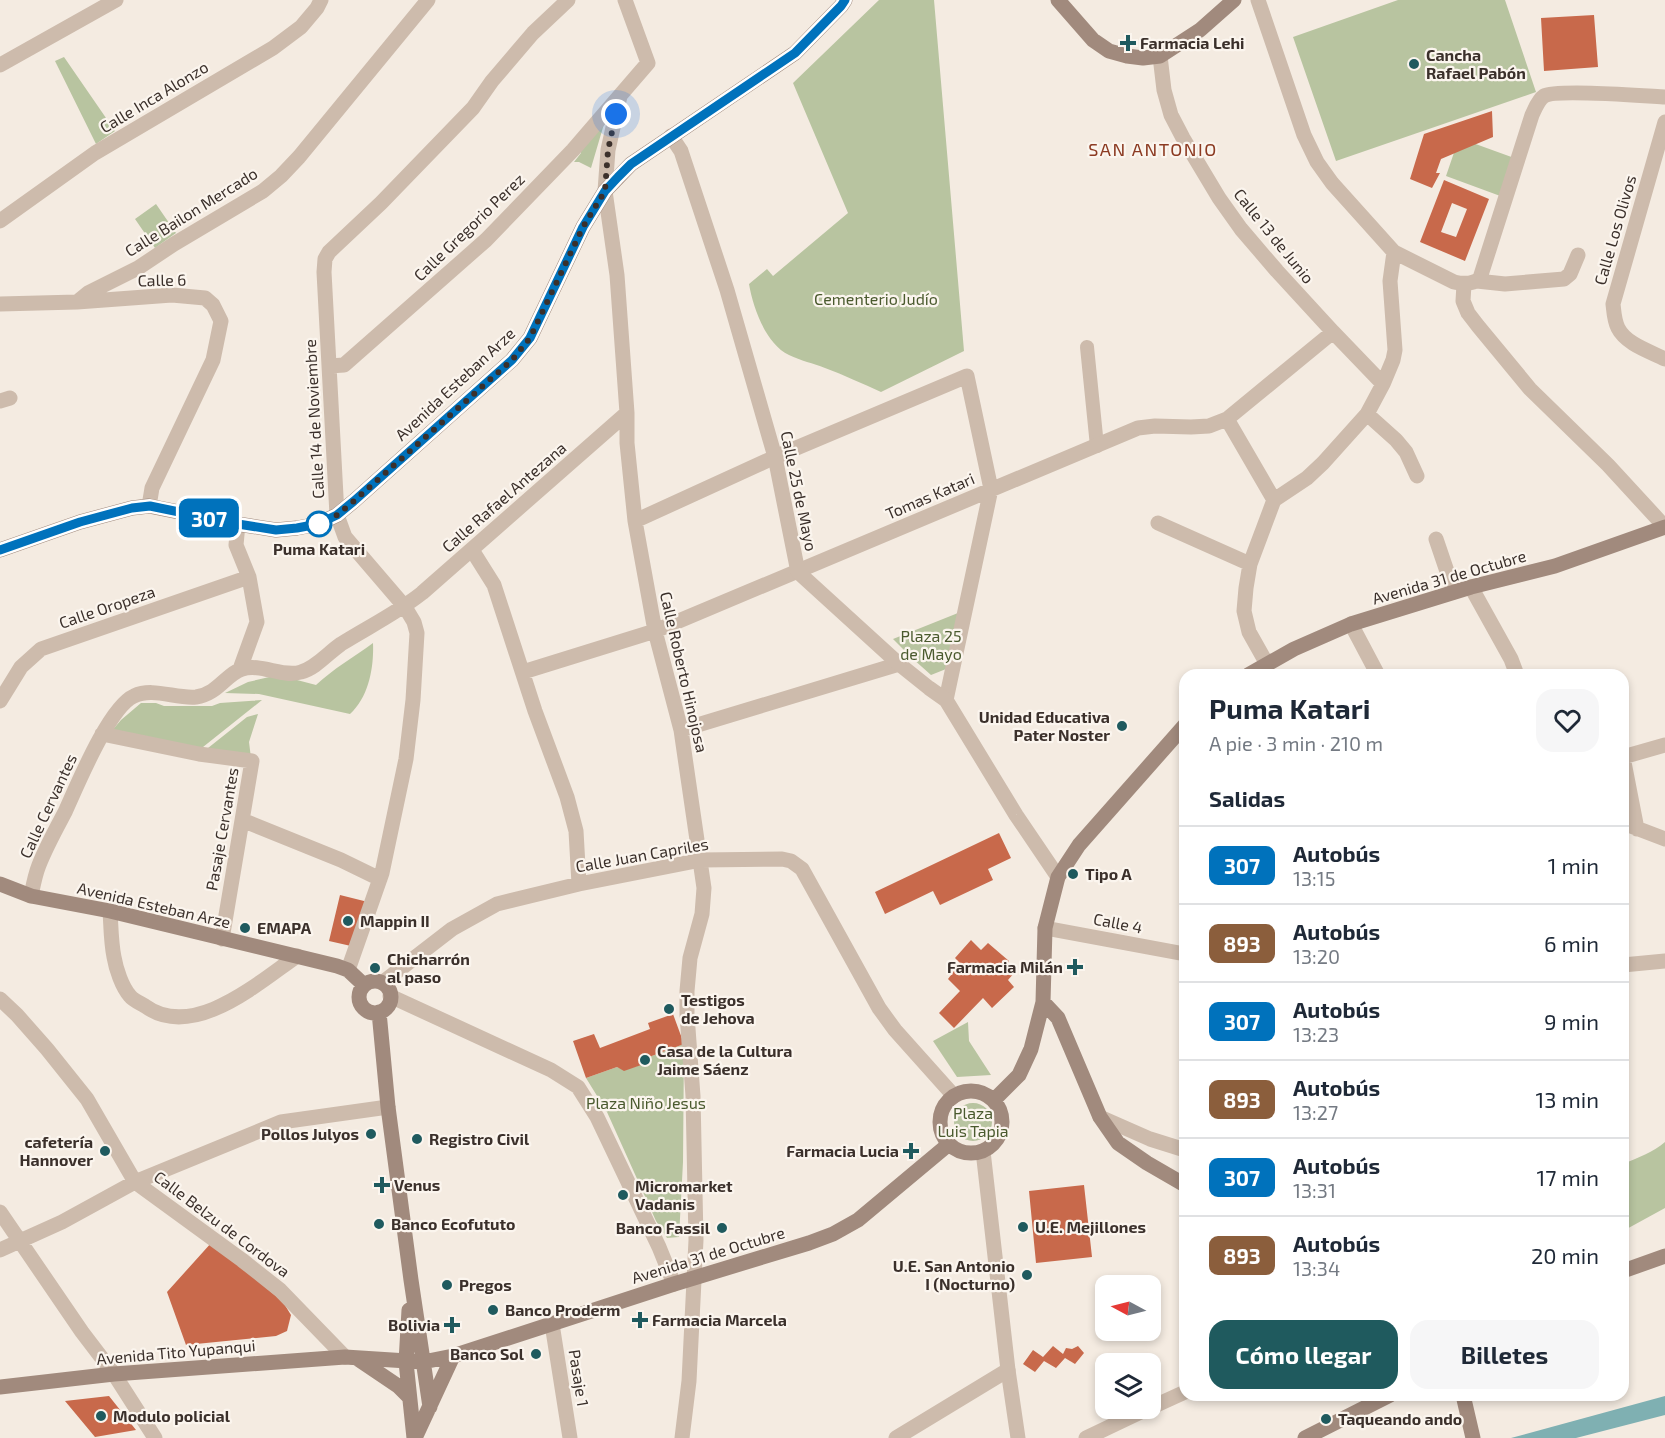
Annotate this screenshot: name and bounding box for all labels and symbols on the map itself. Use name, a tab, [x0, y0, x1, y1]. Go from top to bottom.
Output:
place label: Farmacia Lehi	[1140, 33, 1245, 52]
marker: Farmacia Lehi	[1121, 36, 1135, 50]
place label: Cancha Rafael Pabón	[1426, 45, 1526, 82]
street label: Calle Inca Alonzo	[96, 57, 211, 136]
marker: Cancha Rafael Pabón	[1407, 57, 1421, 71]
your location	[601, 99, 631, 129]
district label: SAN ANTONIO	[1088, 138, 1218, 160]
street label: Calle Bailon Mercado	[121, 163, 260, 260]
street label: Calle Gregorio Perez	[409, 169, 528, 284]
street label: Calle Los Olivos	[1590, 173, 1639, 287]
street label: Calle 13 de Junio	[1230, 185, 1318, 287]
street label: Calle 6	[137, 270, 187, 289]
park label: Cementerio Judío	[814, 289, 938, 308]
street label: Avenida Esteban Arze	[391, 323, 518, 444]
street label: Calle 14 de Noviembre	[300, 339, 327, 499]
street label: Calle 25 de Mayo	[777, 429, 821, 553]
street label: Calle Rafael Antezana	[438, 438, 570, 556]
street label: Tomas Katari	[883, 468, 977, 523]
line badge: 307	[174, 498, 244, 538]
marker: Puma Katari	[306, 511, 332, 537]
place label: Puma Katari	[273, 539, 365, 558]
street label: Avenida 31 de Octubre	[1370, 545, 1528, 608]
street label: Calle Oropeza	[56, 581, 157, 632]
street label: Calle Roberto Hinojosa	[656, 590, 712, 754]
park label: Plaza 25 de Mayo	[900, 626, 962, 663]
place label: Unidad Educativa Pater Noster	[979, 707, 1110, 744]
marker: Unidad Educativa Pater Noster	[1115, 719, 1129, 733]
street label: Calle Cervantes	[15, 751, 80, 861]
street label: Pasaje Cervantes	[201, 766, 243, 892]
street label: Calle Juan Capriles	[574, 833, 710, 876]
place label: Tipo A	[1085, 864, 1132, 883]
marker: Tipo A	[1066, 867, 1080, 881]
street label: Avenida Esteban Arze	[76, 878, 233, 931]
street label: Calle 4	[1092, 908, 1144, 937]
place label: Mappin II	[360, 911, 430, 930]
marker: Mappin II	[341, 914, 355, 928]
place label: EMAPA	[257, 918, 312, 937]
marker: EMAPA	[238, 921, 252, 935]
place label: Chicharrón al paso	[387, 949, 470, 986]
place label: Farmacia Milán	[947, 957, 1063, 976]
marker: Farmacia Milán	[1068, 960, 1082, 974]
marker: Chicharrón al paso	[368, 961, 382, 975]
place label: Testigos de Jehova	[681, 990, 755, 1027]
marker: Testigos de Jehova	[662, 1002, 676, 1016]
place label: Casa de la Cultura Jaime Sáenz	[657, 1041, 792, 1078]
marker: Casa de la Cultura Jaime Sáenz	[638, 1053, 652, 1067]
park label: Plaza Niño Jesus	[586, 1093, 706, 1112]
park label: Plaza Luis Tapia	[937, 1103, 1009, 1140]
place label: Pollos Julyos	[261, 1124, 359, 1144]
marker: Pollos Julyos	[364, 1127, 378, 1141]
place label: Registro Civil	[429, 1129, 530, 1148]
place label: cafetería Hannover	[20, 1132, 93, 1169]
marker: Registro Civil	[410, 1132, 424, 1146]
place label: Farmacia Lucia	[786, 1141, 899, 1160]
marker: cafetería Hannover	[98, 1144, 112, 1158]
marker: Farmacia Lucia	[904, 1144, 918, 1158]
street label: Calle Belzu de Cordova	[151, 1166, 294, 1281]
place label: Venus	[394, 1175, 440, 1194]
place label: Micromarket Vadanis	[635, 1176, 733, 1213]
marker: Venus	[375, 1178, 389, 1192]
marker: Micromarket Vadanis	[616, 1188, 630, 1202]
place label: Banco Ecofututo	[391, 1214, 516, 1233]
marker: Banco Ecofututo	[372, 1217, 386, 1231]
place label: U.E. Mejillones	[1035, 1217, 1146, 1236]
place label: Banco Fassil	[616, 1218, 711, 1237]
marker: U.E. Mejillones	[1016, 1220, 1030, 1234]
marker: Banco Fassil	[715, 1221, 729, 1235]
street label: Avenida 31 de Octubre	[629, 1222, 787, 1287]
place label: U.E. San Antonio I (Nocturno)	[893, 1256, 1015, 1293]
marker: U.E. San Antonio I (Nocturno)	[1020, 1268, 1034, 1282]
place label: Pregos	[459, 1275, 512, 1294]
north arrow	[1095, 1275, 1161, 1341]
marker: Pregos	[440, 1278, 454, 1292]
place label: Banco Proderm	[505, 1300, 620, 1319]
marker: Banco Proderm	[486, 1303, 500, 1317]
place label: Farmacia Marcela	[652, 1310, 787, 1329]
marker: Farmacia Marcela	[633, 1313, 647, 1327]
place label: Bolivia	[388, 1315, 440, 1334]
marker: Bolivia	[445, 1318, 459, 1332]
street label: Avenida Tito Yupanqui	[96, 1335, 256, 1368]
place label: Banco Sol	[450, 1344, 525, 1363]
marker: Banco Sol	[529, 1347, 543, 1361]
street label: Pasaje 1	[565, 1348, 593, 1408]
place label: Modulo policial	[113, 1406, 231, 1425]
marker: Modulo policial	[94, 1409, 108, 1423]
place label: Taqueando ando	[1338, 1409, 1462, 1428]
marker: Taqueando ando	[1319, 1412, 1333, 1426]

